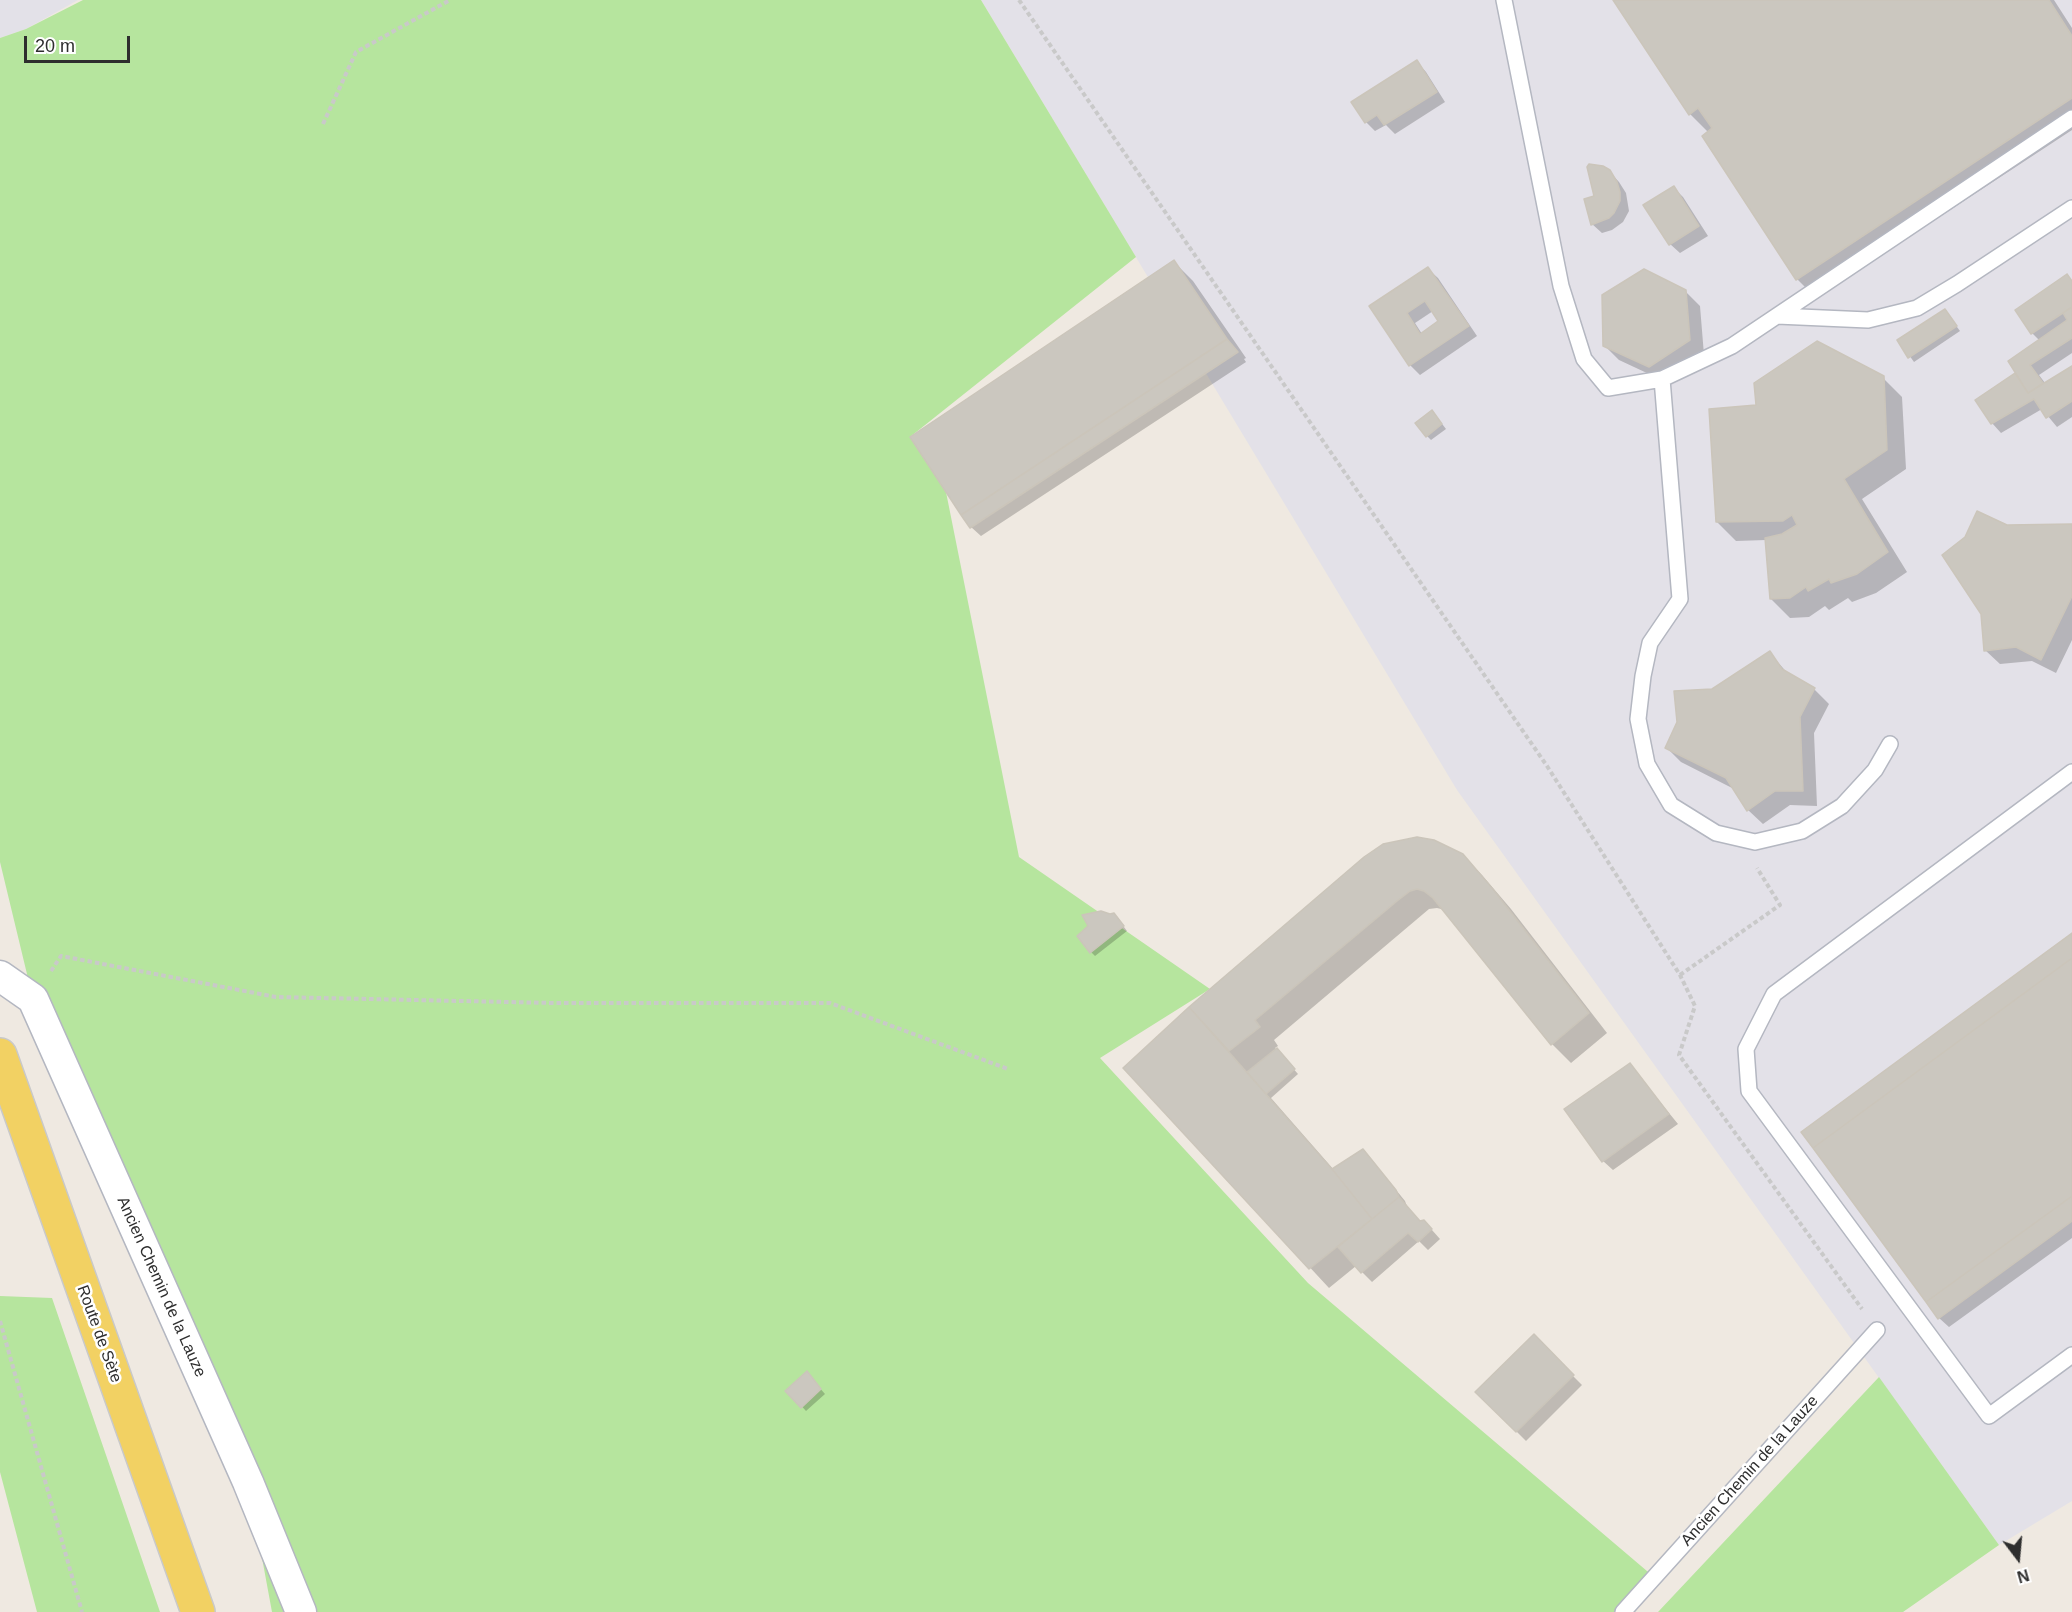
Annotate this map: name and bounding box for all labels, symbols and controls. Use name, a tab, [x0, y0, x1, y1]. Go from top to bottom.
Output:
scale bar	[27, 24, 134, 62]
text: 20 m	[35, 36, 75, 56]
street label: Ancien Chemin de la Lauze	[112, 1194, 210, 1380]
street label: Route de Sète	[72, 1283, 126, 1385]
street label: Ancien Chemin de la Lauze	[1677, 1392, 1823, 1550]
north arrow	[1988, 1528, 2048, 1588]
text: N	[2015, 1566, 2031, 1586]

